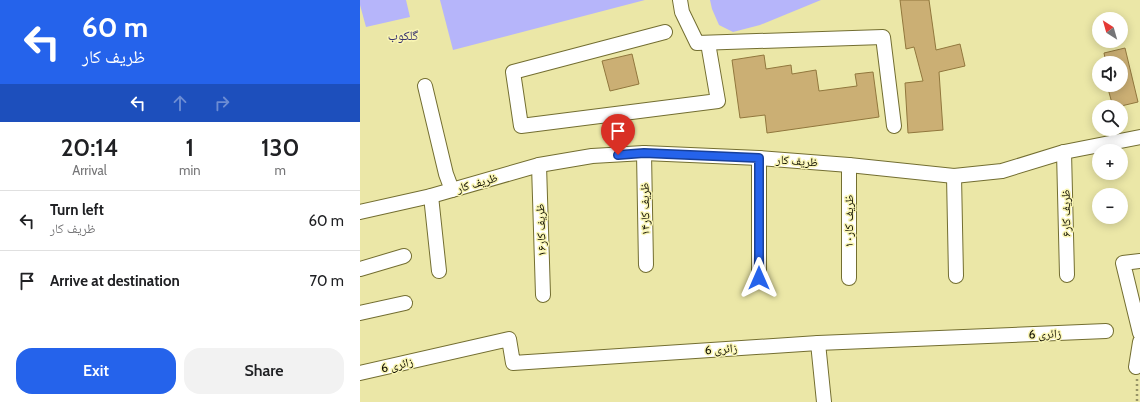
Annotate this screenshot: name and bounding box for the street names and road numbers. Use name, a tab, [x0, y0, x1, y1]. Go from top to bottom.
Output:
street label: ظریف کار	[775, 151, 819, 170]
street label: ظریف کار	[454, 169, 499, 196]
street label: ظریف کار۱۴	[637, 182, 653, 236]
street label: ظریف کار۶	[1058, 189, 1074, 237]
street label: ظریف کار۱۰	[841, 195, 856, 247]
street label: ظریف کار۱۶	[532, 203, 549, 257]
street label: 6 زائری	[1028, 325, 1062, 342]
street label: 6 زائری	[704, 340, 738, 357]
street label: 6 زائری	[379, 353, 415, 375]

